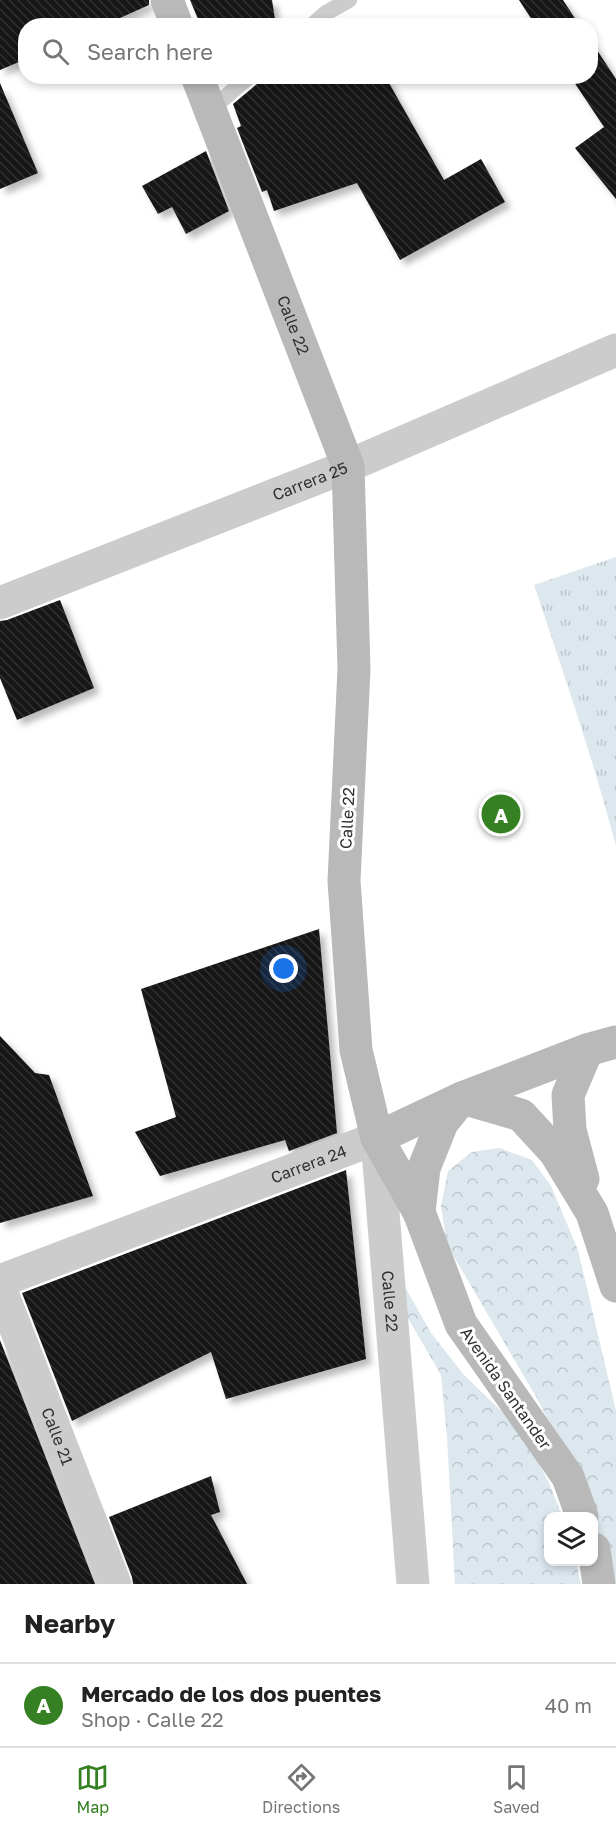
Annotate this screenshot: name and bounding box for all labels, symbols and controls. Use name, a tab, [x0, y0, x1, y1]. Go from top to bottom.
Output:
search box	[18, 18, 598, 84]
icon: search	[39, 35, 72, 68]
text: Search here	[87, 38, 213, 65]
street label: Calle 22	[273, 293, 314, 357]
street label: Carrera 25	[269, 457, 350, 505]
street label: Calle 22	[335, 787, 359, 849]
pin: A	[482, 792, 520, 836]
your location	[269, 954, 298, 983]
street label: Carrera 24	[268, 1140, 349, 1187]
street label: Calle 22	[378, 1270, 403, 1333]
street label: Avenida Santander	[456, 1323, 556, 1453]
street label: Calle 21	[37, 1404, 78, 1468]
map controls	[544, 1512, 598, 1566]
button: layers	[544, 1512, 598, 1566]
text: Nearby	[24, 1608, 115, 1639]
text: Mercado de los dos puentes	[81, 1680, 381, 1707]
text: A	[36, 1693, 51, 1717]
text: 40 m	[545, 1693, 592, 1717]
text: Shop · Calle 22	[81, 1707, 224, 1731]
tab: Map	[76, 1761, 109, 1817]
tab: Directions	[262, 1761, 340, 1817]
tab: Saved	[493, 1761, 540, 1817]

